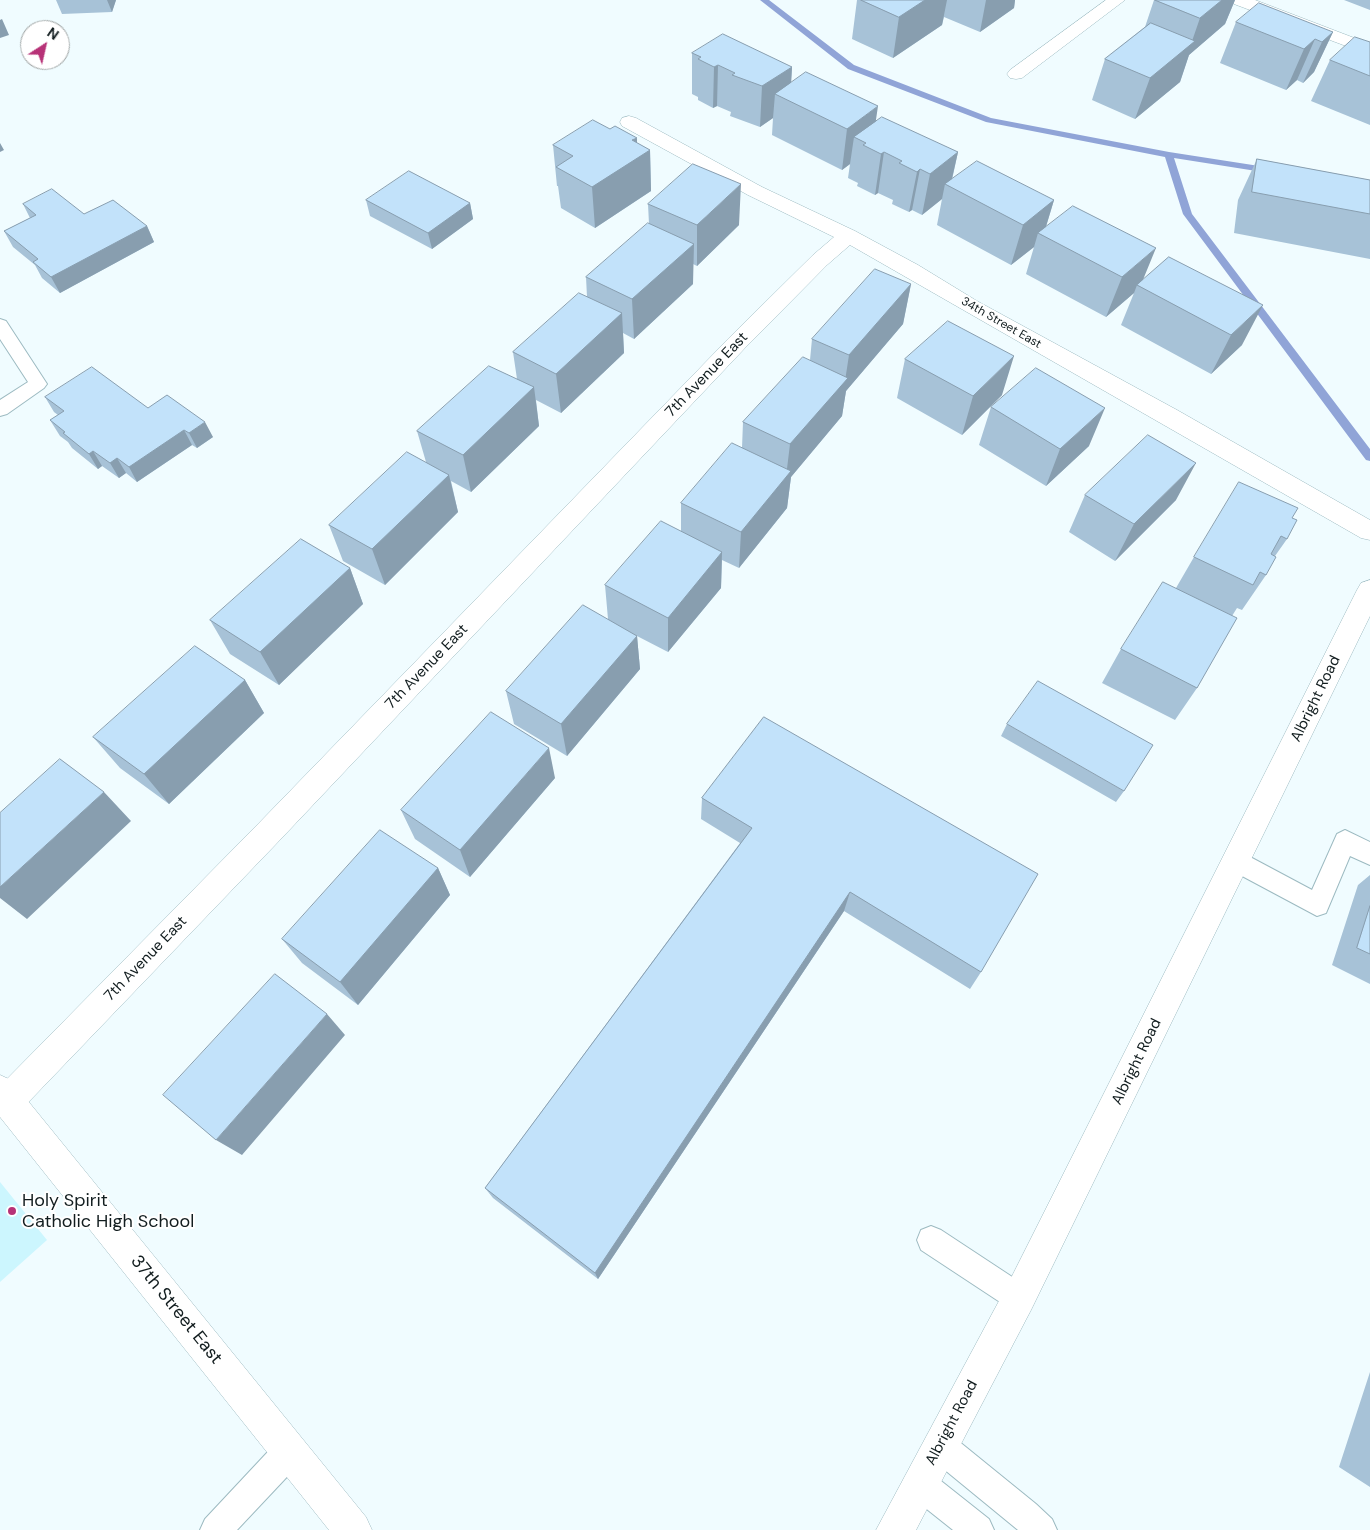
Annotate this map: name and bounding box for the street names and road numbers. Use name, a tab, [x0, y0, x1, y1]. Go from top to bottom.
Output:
street label: 34th Street East	[958, 294, 1044, 352]
street label: 7th Avenue East	[662, 329, 752, 421]
street label: 7th Avenue East	[382, 621, 472, 713]
street label: Albright Road	[1287, 653, 1345, 745]
street label: 7th Avenue East	[101, 913, 191, 1005]
street label: Albright Road	[1108, 1016, 1166, 1108]
street label: 37th Street East	[126, 1251, 226, 1369]
street label: Albright Road	[922, 1377, 982, 1469]

